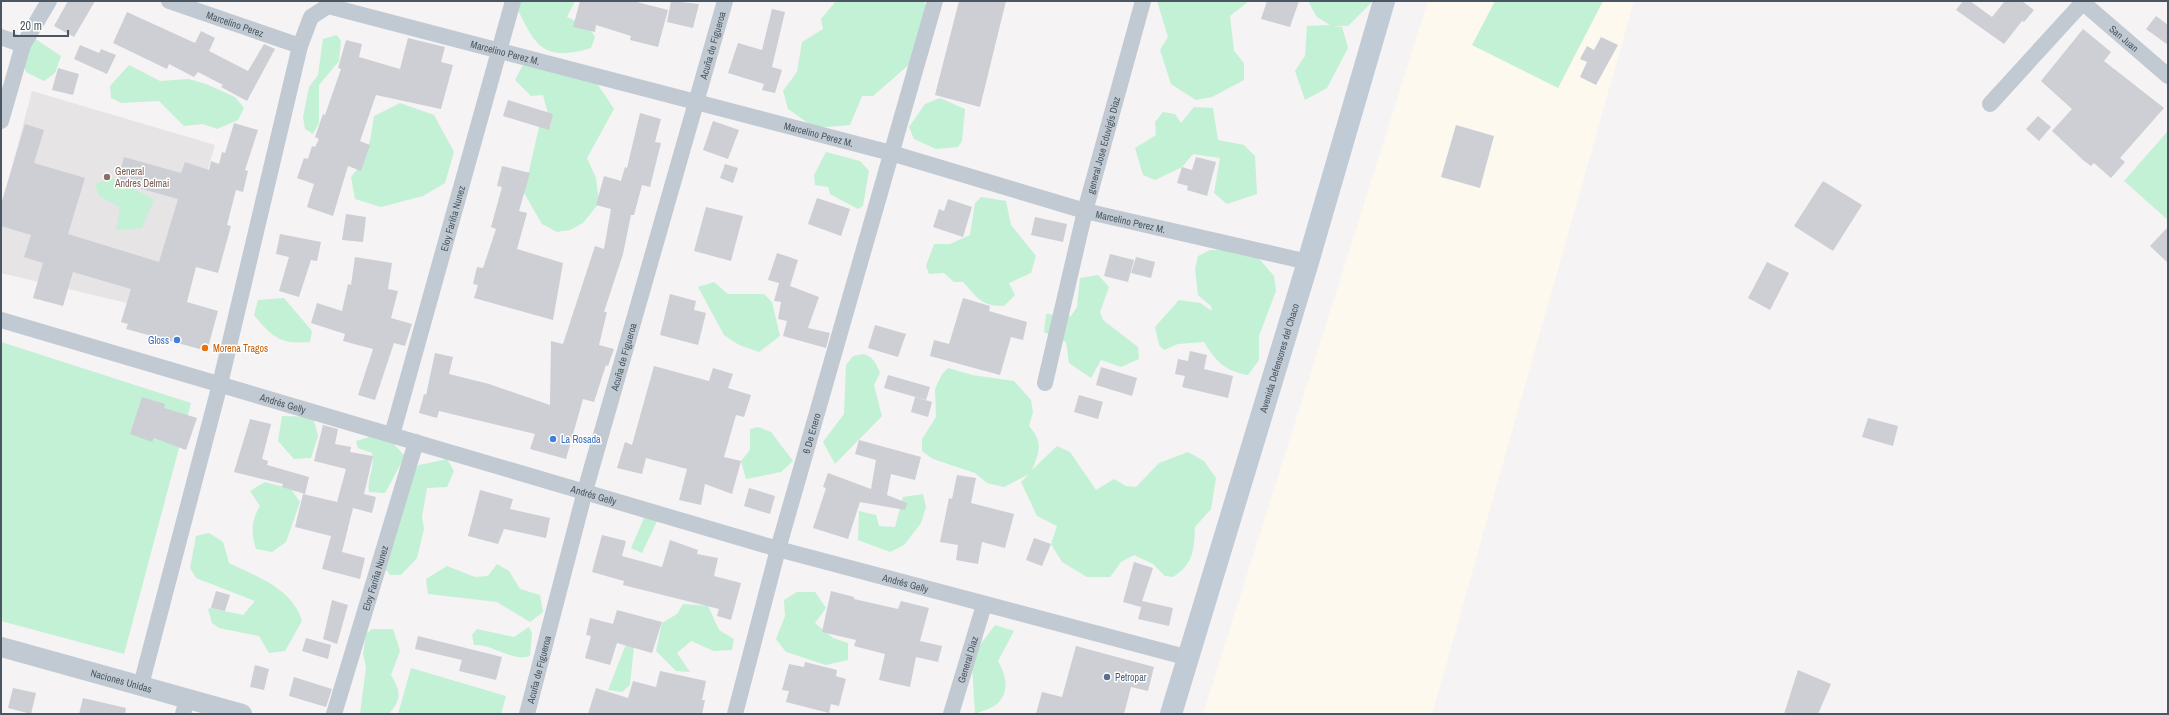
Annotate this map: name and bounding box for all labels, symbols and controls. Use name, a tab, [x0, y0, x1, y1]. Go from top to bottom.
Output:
street label: Marcelino Perez	[205, 8, 266, 40]
street label: Acuña de Figueroa	[696, 9, 728, 82]
scale bar	[14, 12, 68, 38]
text: 20 m	[20, 18, 42, 34]
street label: San Juan	[2107, 22, 2142, 54]
street label: Marcelino Perez M.	[469, 37, 541, 68]
street label: general Jose Eduvigis Diaz	[1084, 95, 1123, 195]
street label: Marcelino Perez M.	[783, 119, 855, 149]
place label: General Andres Delmai	[114, 165, 169, 190]
marker: General Andres Delmai	[102, 172, 112, 182]
street label: Eloy Fariña Nunez	[437, 184, 468, 253]
street label: Marcelino Perez M.	[1095, 207, 1167, 236]
street label: Avenida Defensores del Chaco	[1256, 301, 1302, 415]
street label: Acuña de Figueroa	[607, 321, 639, 393]
place label: Gloss	[148, 334, 169, 347]
marker: Gloss	[172, 335, 182, 345]
place label: Morena Tragos	[213, 342, 268, 355]
marker: Morena Tragos	[200, 343, 210, 353]
street label: Andrés Gelly	[258, 390, 308, 416]
street label: 6 De Enero	[799, 411, 823, 455]
place label: La Rosada	[561, 433, 601, 446]
marker: La Rosada	[548, 434, 558, 444]
street label: Andrés Gelly	[568, 482, 619, 508]
street label: Eloy Fariña Nunez	[359, 544, 391, 612]
street label: Andrés Gelly	[880, 570, 931, 595]
street label: Acuña de Figueroa	[523, 634, 554, 706]
street label: General Diaz	[954, 634, 981, 684]
street label: Naciones Unidas	[89, 666, 154, 695]
place label: Petropar	[1115, 671, 1147, 684]
marker: Petropar	[1102, 672, 1112, 682]

